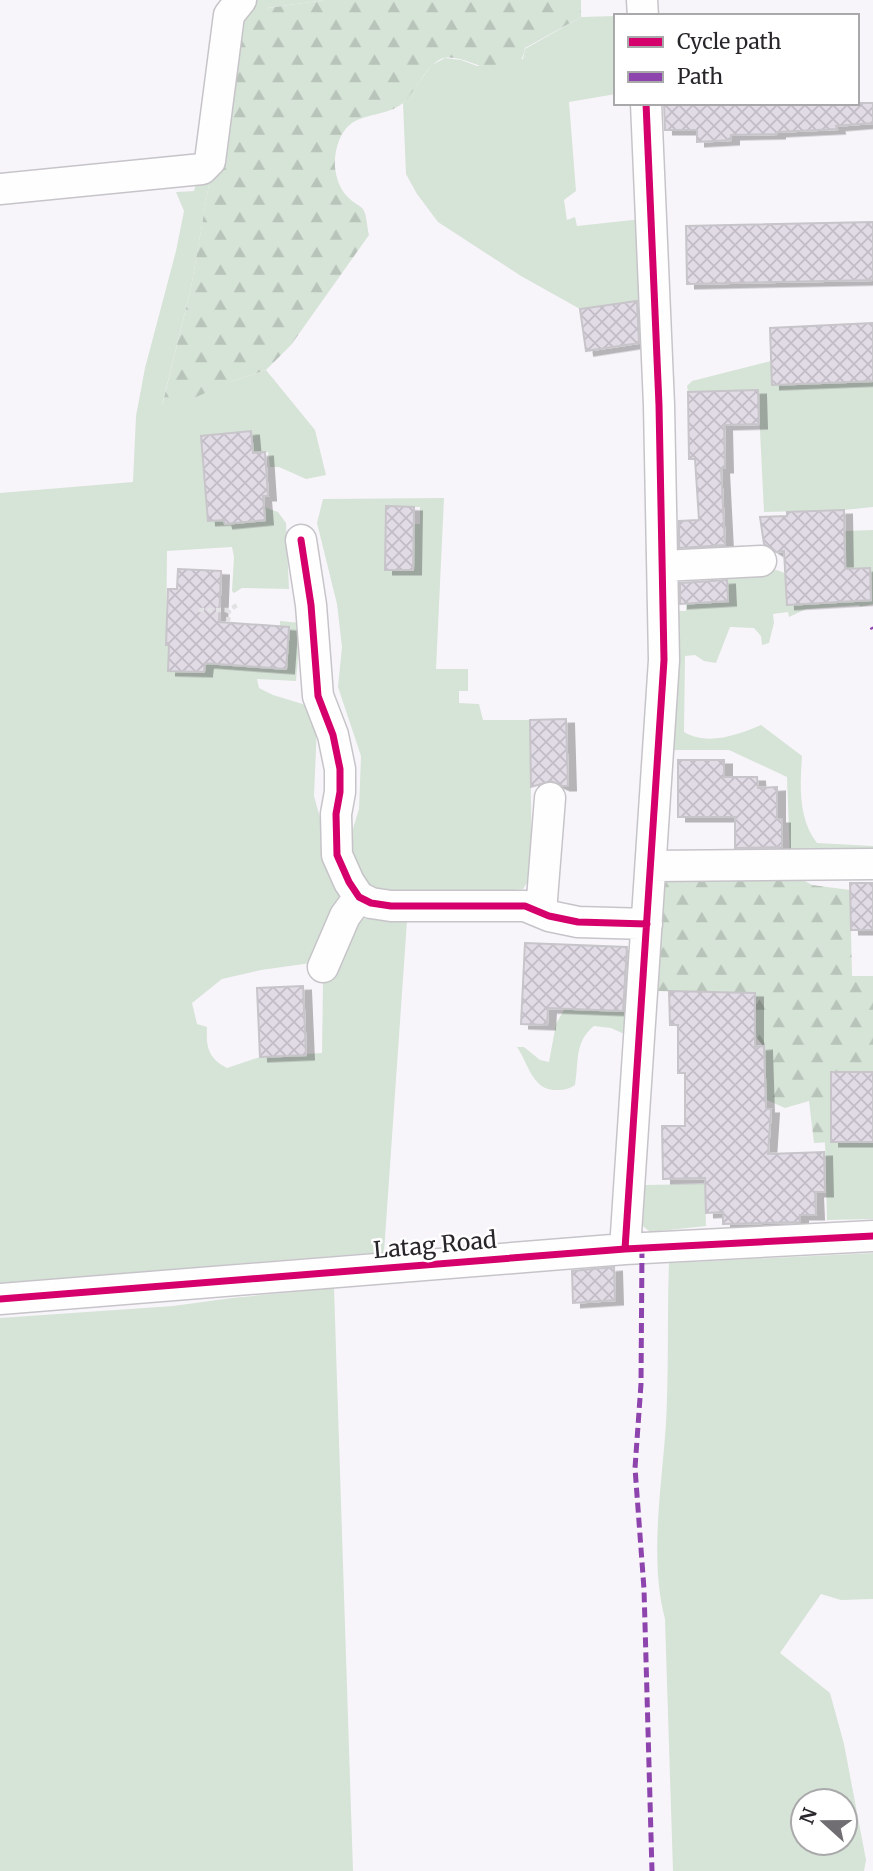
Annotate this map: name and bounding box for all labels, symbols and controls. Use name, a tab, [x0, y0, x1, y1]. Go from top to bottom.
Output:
legend	[614, 14, 859, 105]
text: Cycle path	[677, 28, 781, 55]
text: Path	[677, 63, 723, 90]
street label: Latag Road	[372, 1225, 498, 1264]
north arrow	[789, 1787, 859, 1857]
text: N	[794, 1805, 822, 1827]

